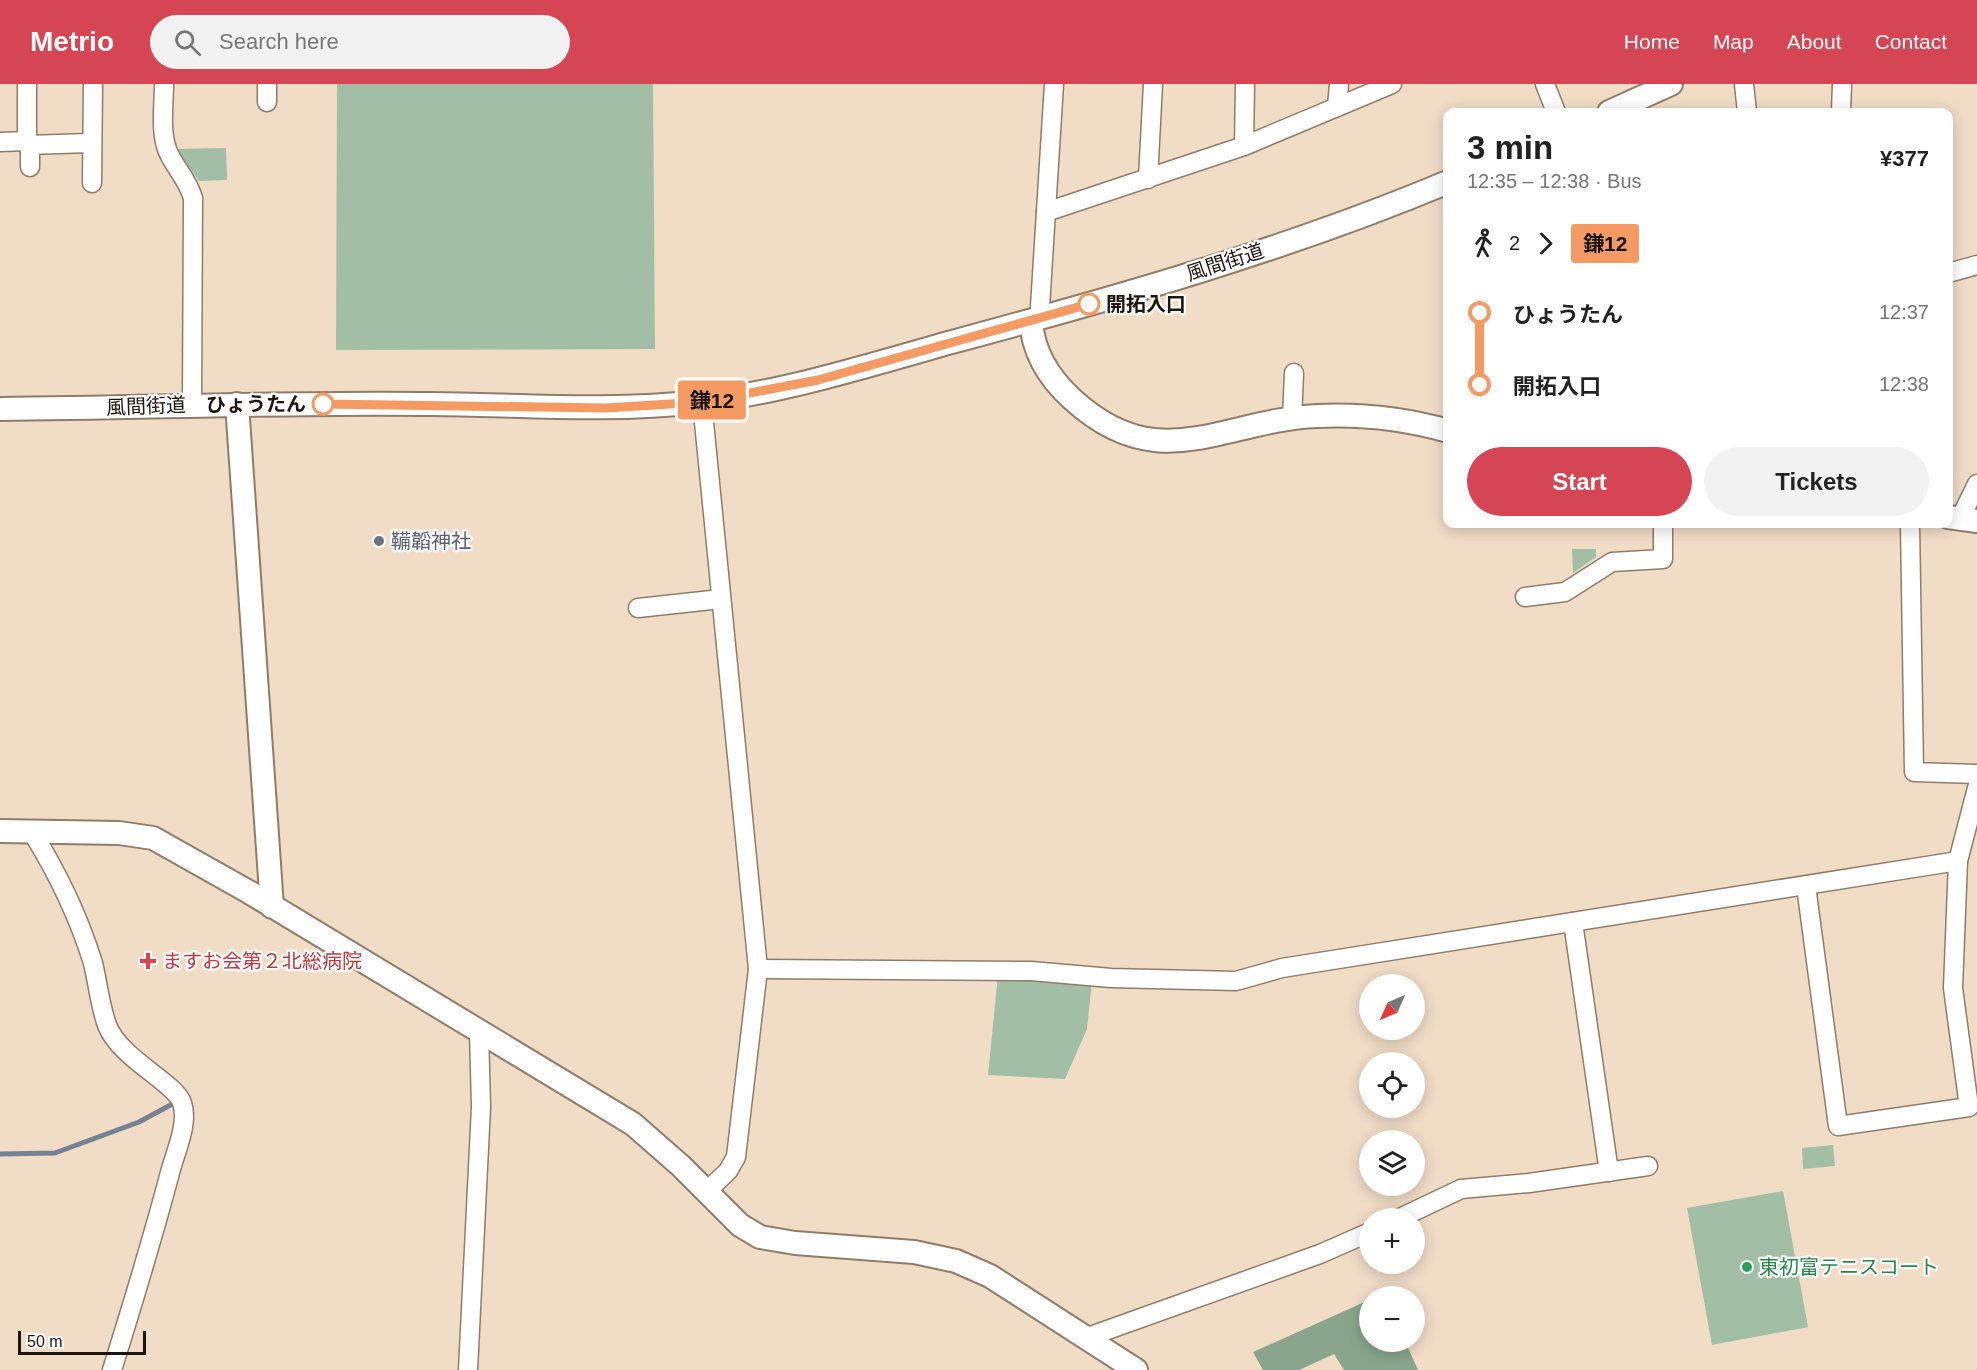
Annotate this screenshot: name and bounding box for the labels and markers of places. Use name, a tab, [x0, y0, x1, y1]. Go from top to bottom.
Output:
marker: 開拓入口	[1078, 293, 1100, 315]
place label: 開拓入口	[1106, 293, 1186, 315]
place label: ひょうたん	[206, 393, 306, 415]
marker: ひょうたん	[312, 393, 334, 415]
place label: 鞴韜神社	[391, 530, 471, 552]
marker: 鞴韜神社	[372, 534, 386, 548]
place label: ますお会第２北総病院	[162, 950, 362, 972]
marker: ますお会第２北総病院	[139, 952, 157, 970]
place label: 東初富テニスコート	[1759, 1256, 1939, 1278]
marker: 東初富テニスコート	[1740, 1260, 1754, 1274]

